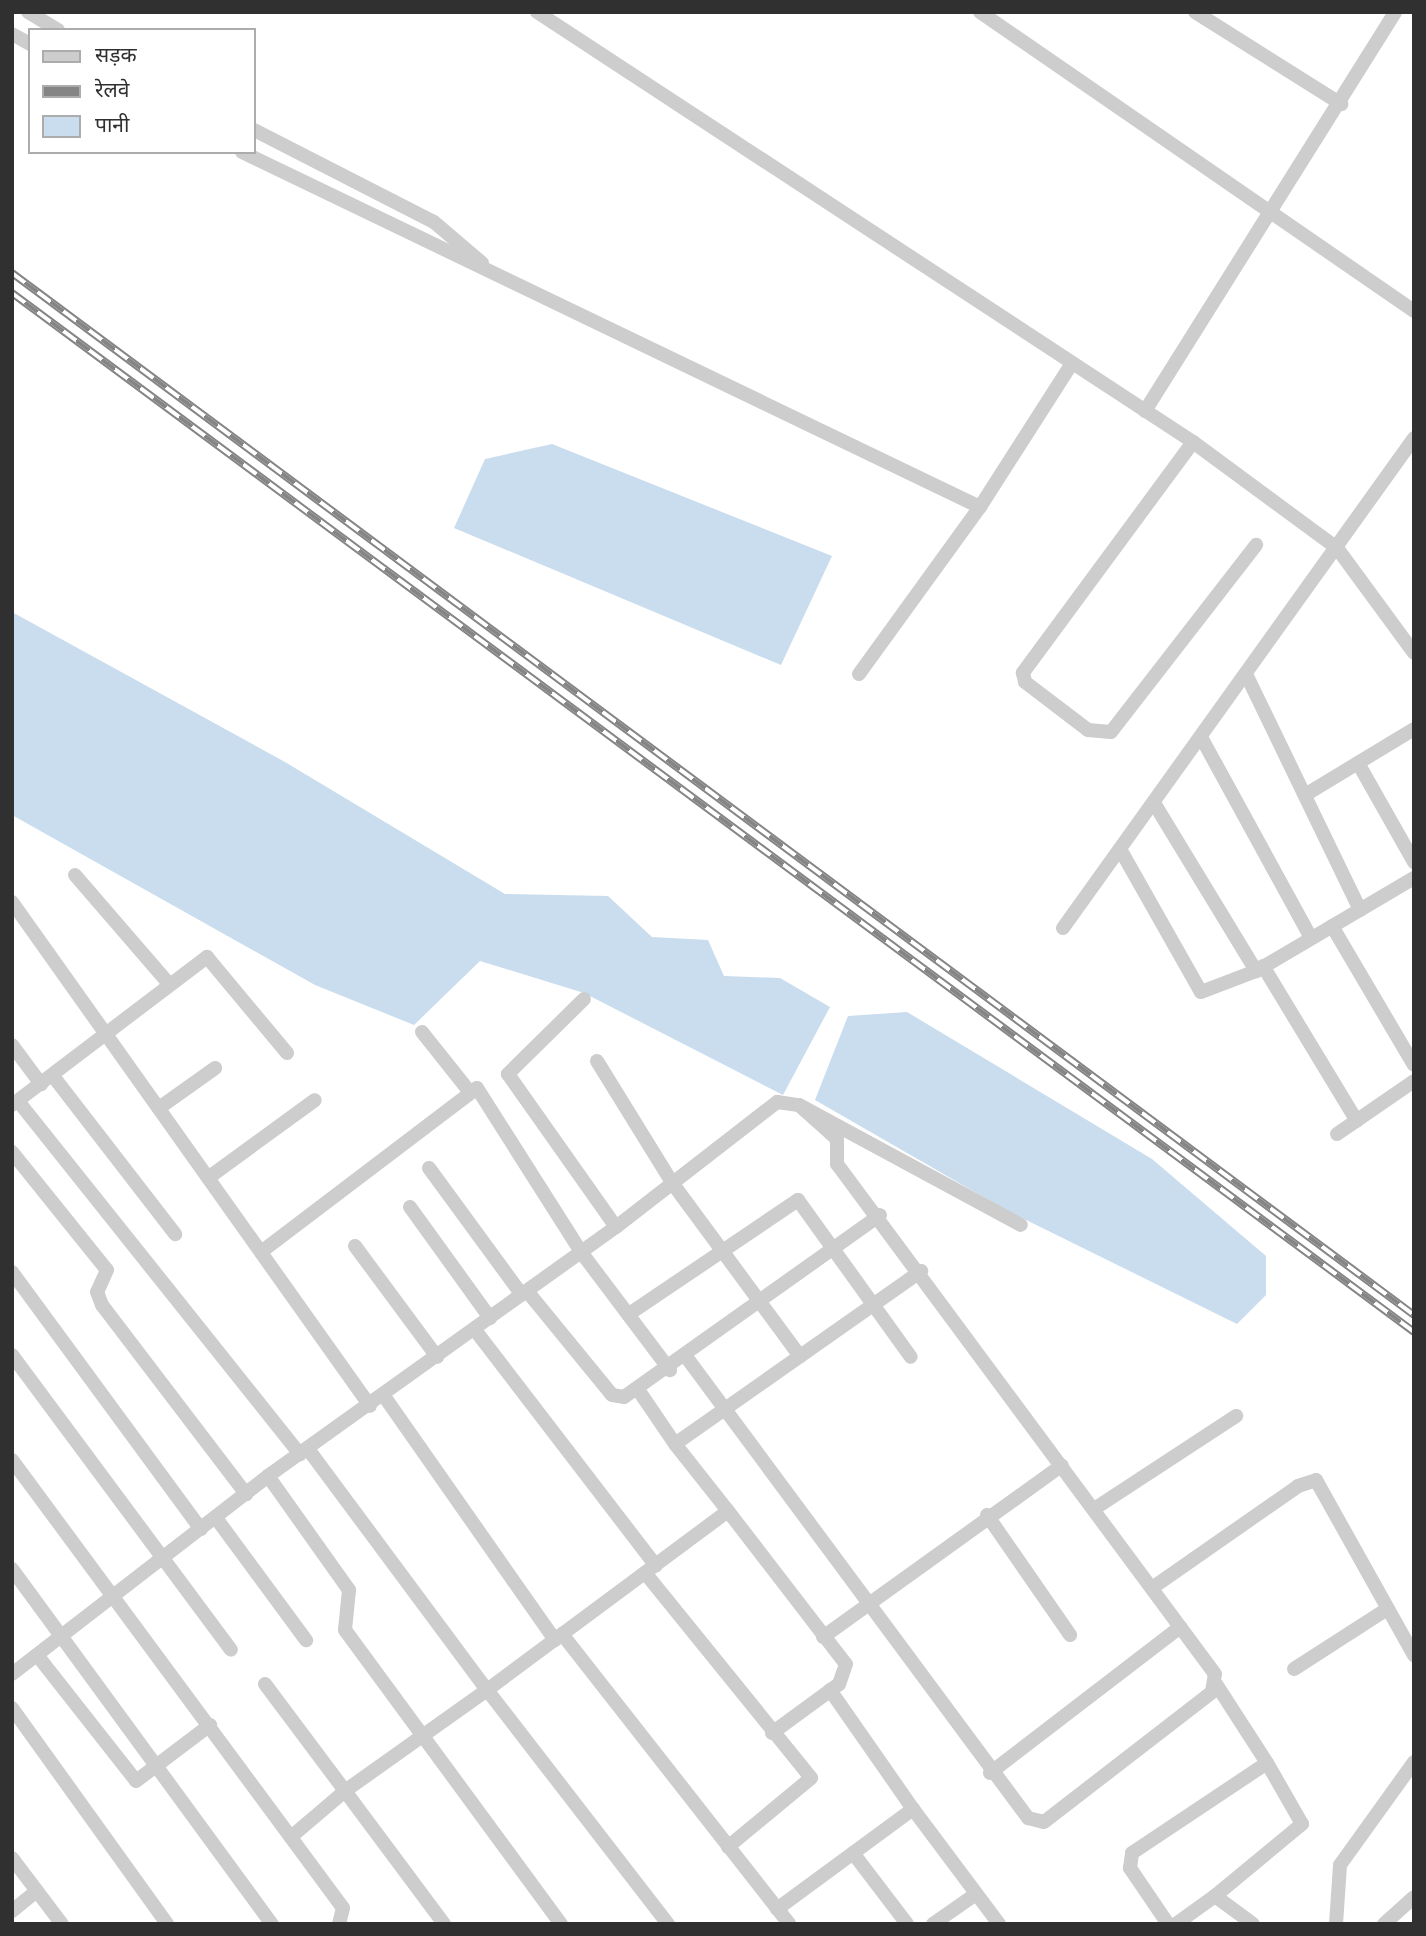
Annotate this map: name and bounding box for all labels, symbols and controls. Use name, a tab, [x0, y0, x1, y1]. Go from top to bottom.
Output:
legend	[28, 28, 256, 154]
text: सड़क	[95, 43, 137, 67]
text: रेलवे	[95, 78, 130, 102]
text: पानी	[95, 113, 129, 137]

